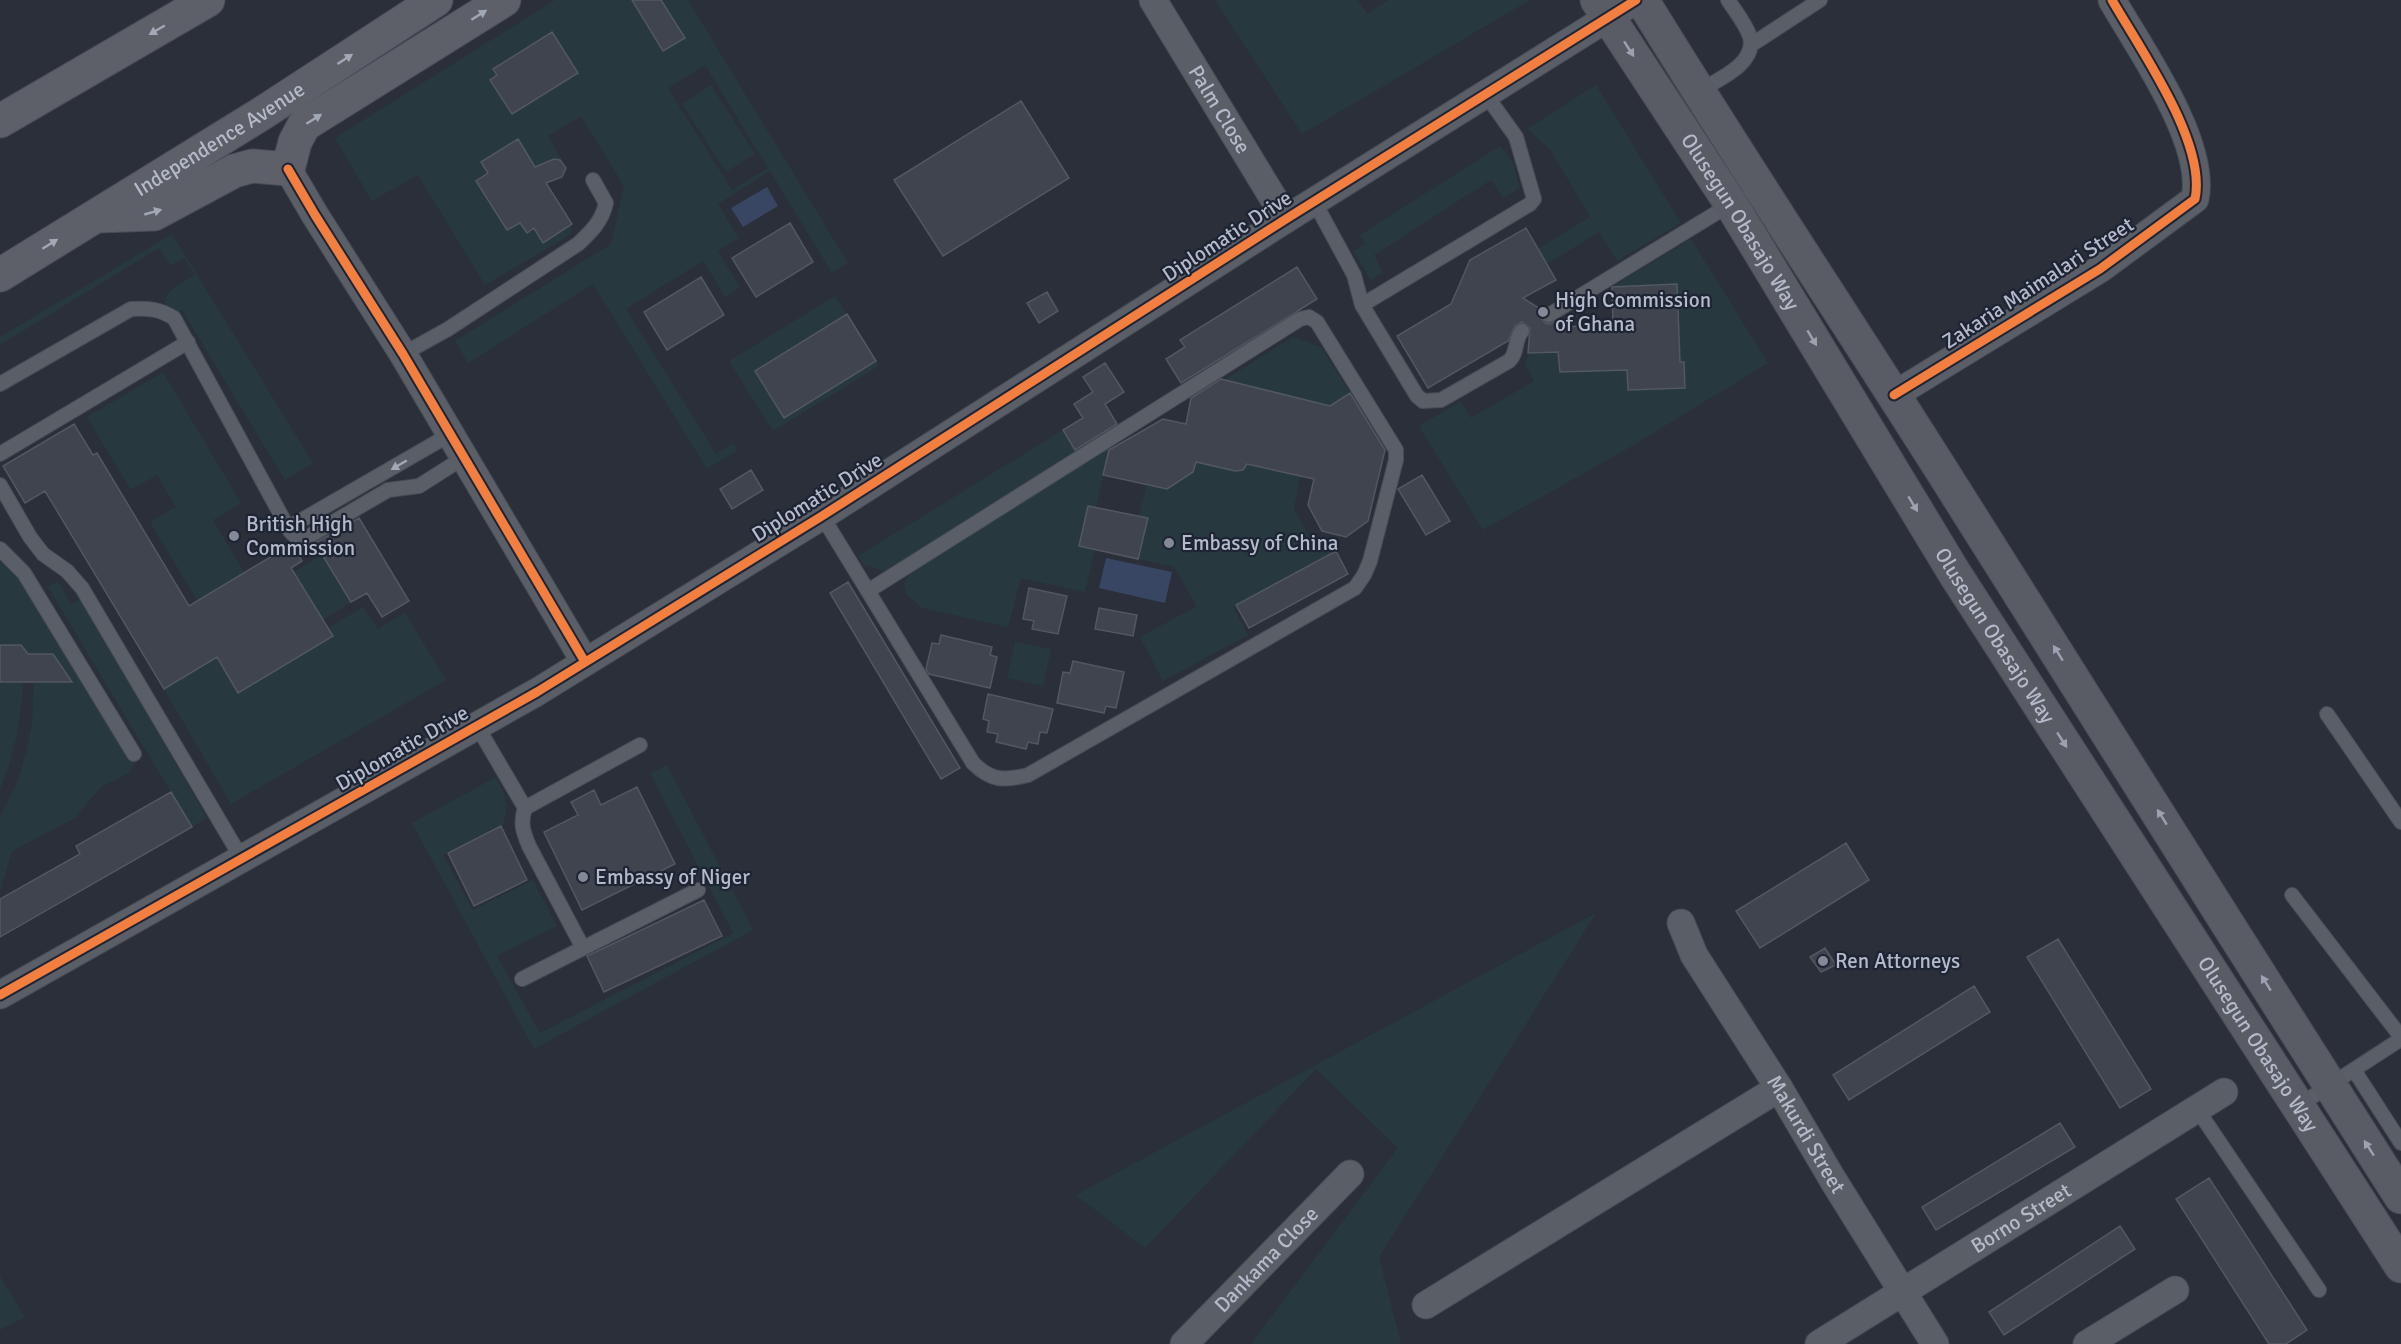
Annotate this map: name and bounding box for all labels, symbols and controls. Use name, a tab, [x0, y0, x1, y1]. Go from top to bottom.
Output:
one-way arrow	[471, 10, 488, 21]
one-way arrow	[149, 24, 165, 35]
one-way arrow	[1623, 41, 1634, 57]
one-way arrow	[337, 53, 353, 65]
street label: Palm Close	[1183, 60, 1256, 158]
street label: Independence Avenue	[129, 76, 310, 202]
one-way arrow	[306, 113, 322, 124]
street label: Olusegun Obasajo Way	[1675, 128, 1805, 315]
street label: Diplomatic Drive	[1157, 184, 1297, 288]
one-way arrow	[144, 206, 162, 216]
street label: Zakaria Maimalari Street	[1937, 211, 2139, 355]
one-way arrow	[42, 239, 58, 250]
place label: High Commission of Ghana	[1555, 287, 1711, 337]
marker: High Commission of Ghana	[1536, 305, 1550, 319]
one-way arrow	[1807, 330, 1818, 346]
street label: Diplomatic Drive	[747, 446, 887, 548]
one-way arrow	[390, 460, 407, 470]
one-way arrow	[1908, 496, 1919, 512]
place label: British High Commission	[246, 511, 355, 561]
marker: British High Commission	[227, 529, 241, 543]
place label: Embassy of China	[1181, 530, 1339, 556]
marker: Embassy of China	[1162, 536, 1176, 550]
street label: Olusegun Obasajo Way	[1929, 543, 2061, 729]
one-way arrow	[2052, 645, 2063, 661]
street label: Diplomatic Drive	[331, 699, 473, 797]
one-way arrow	[2057, 732, 2068, 748]
one-way arrow	[2157, 809, 2168, 825]
place label: Embassy of Niger	[595, 864, 750, 890]
marker: Embassy of Niger	[576, 870, 590, 884]
place label: Ren Attorneys	[1835, 948, 1960, 974]
street label: Olusegun Obasajo Way	[2192, 952, 2324, 1137]
marker: Ren Attorneys	[1816, 954, 1830, 968]
one-way arrow	[2260, 975, 2271, 991]
street label: Makurdi Street	[1761, 1070, 1851, 1198]
one-way arrow	[2364, 1140, 2375, 1156]
street label: Borno Street	[1966, 1177, 2076, 1259]
street label: Dankama Close	[1209, 1201, 1324, 1318]

